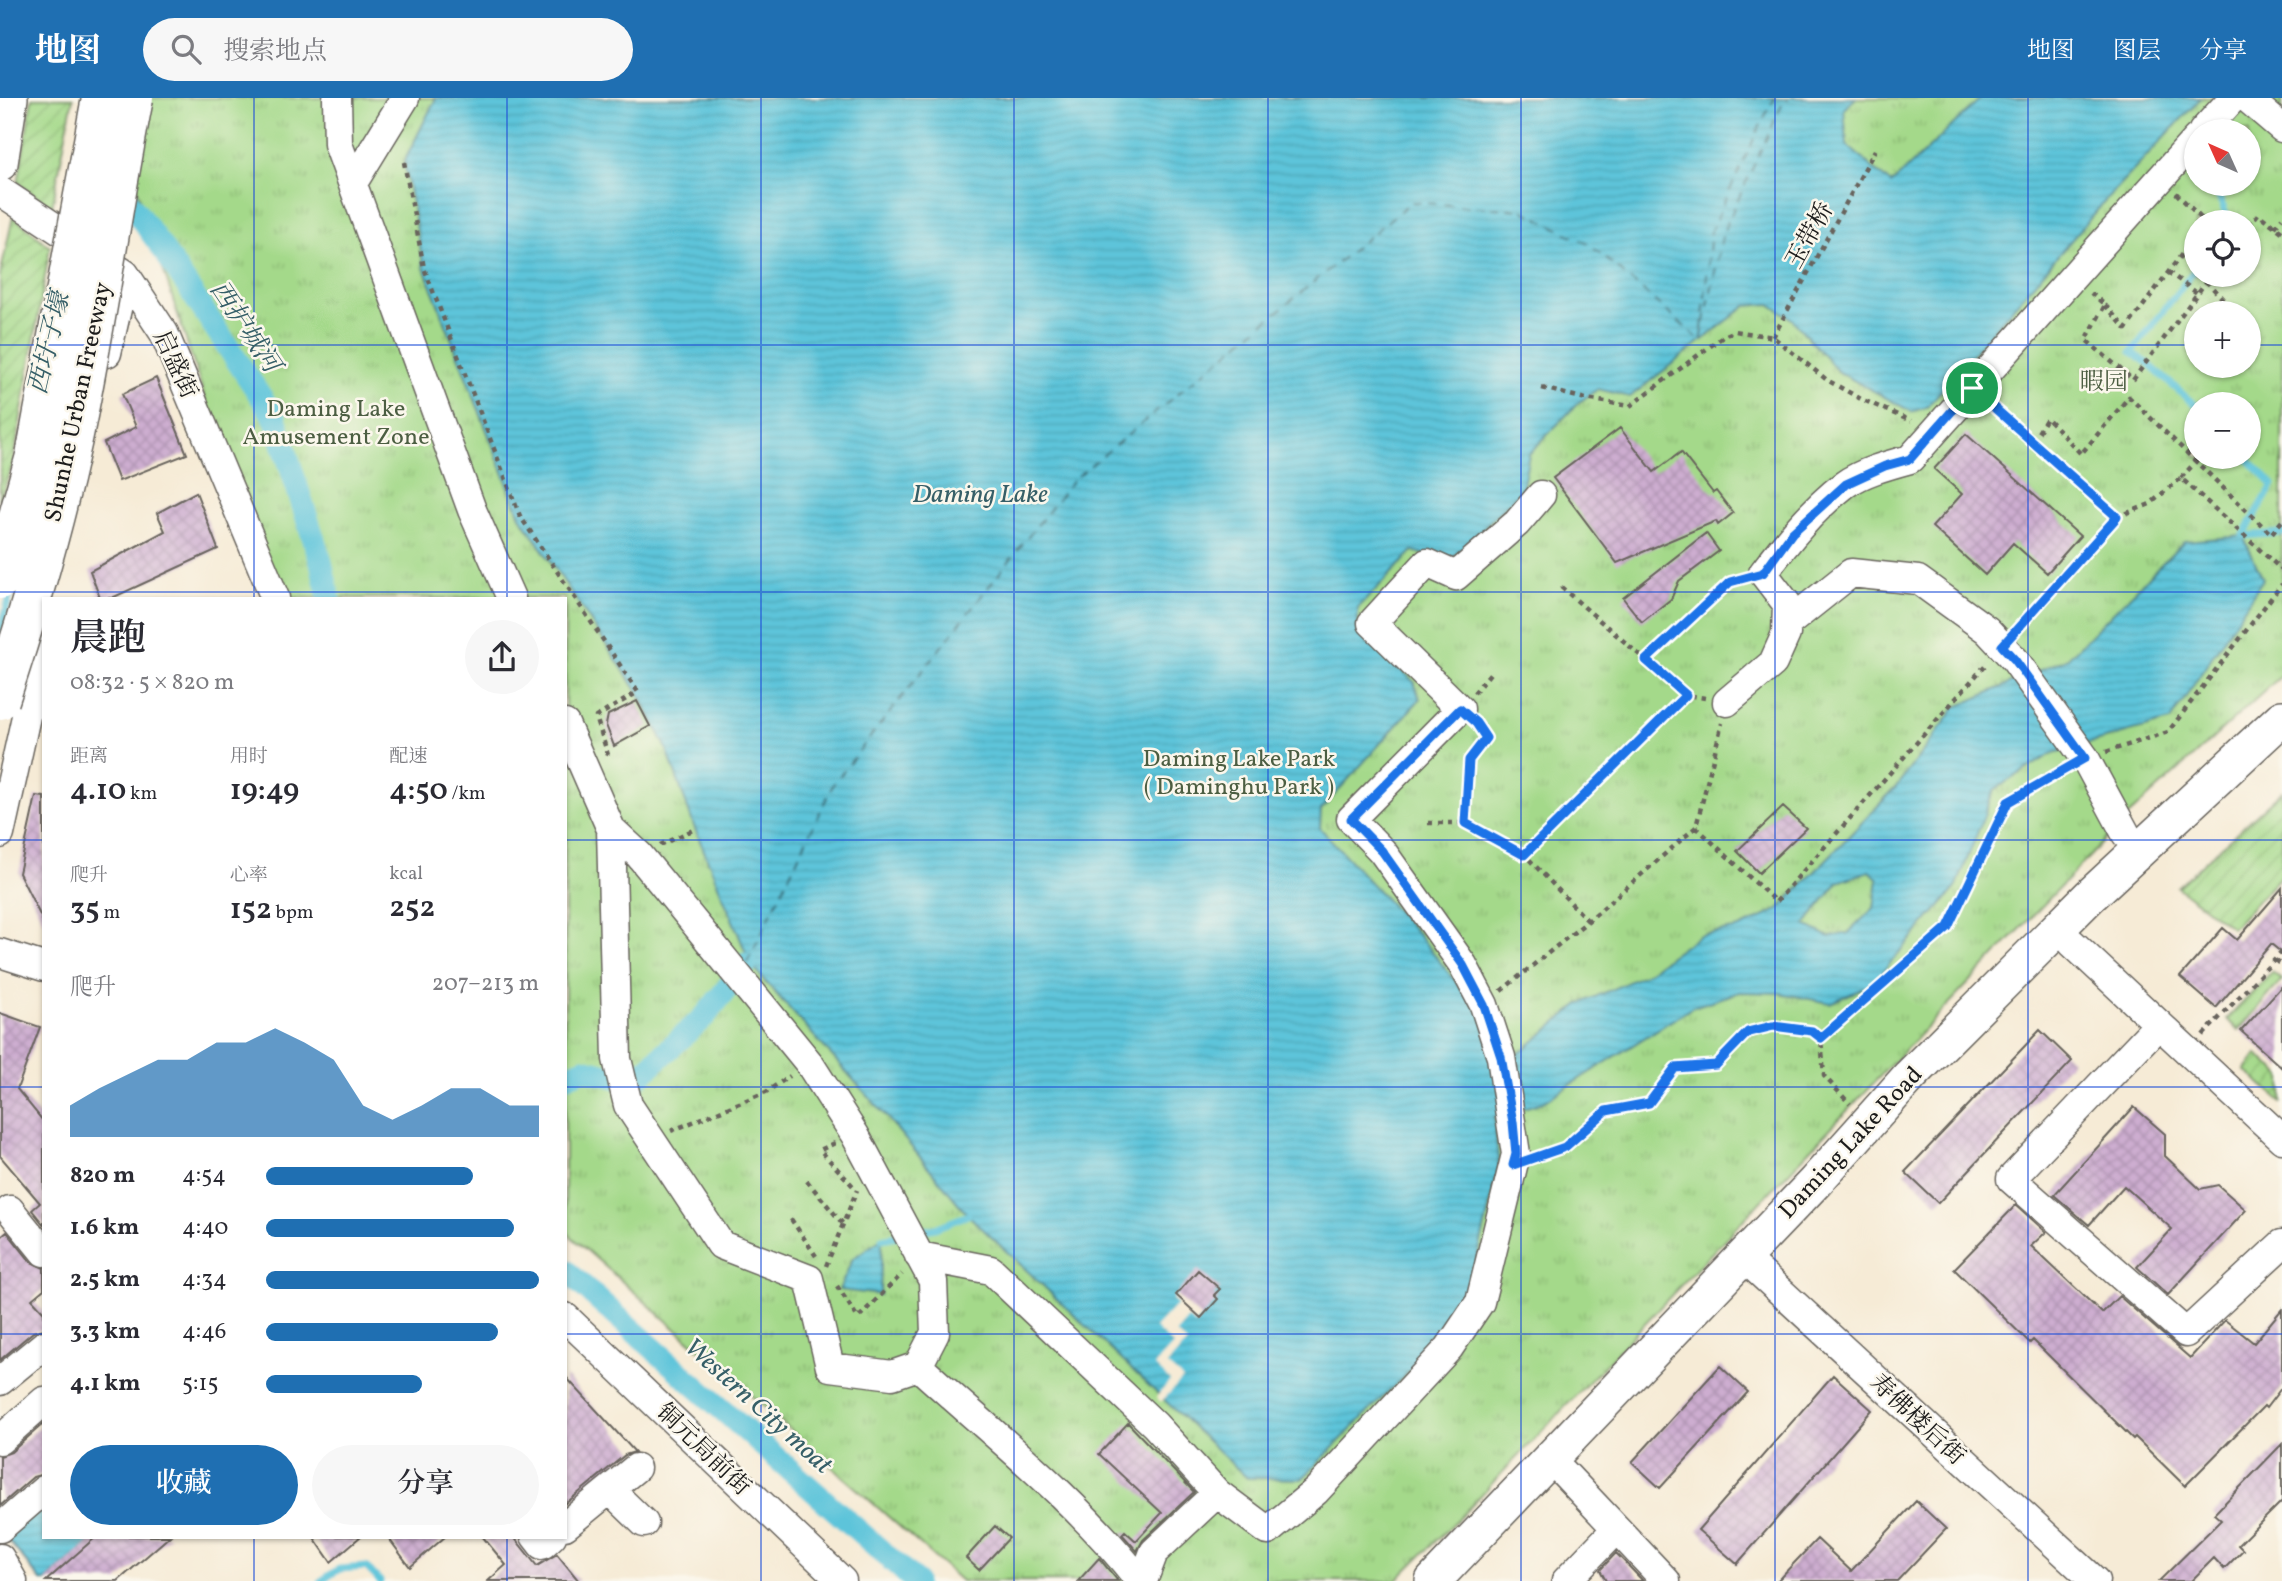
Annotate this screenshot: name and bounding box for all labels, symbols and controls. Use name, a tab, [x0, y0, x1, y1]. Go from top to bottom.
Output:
search box	[143, 18, 633, 81]
text: 地图	[35, 30, 101, 76]
icon: search	[167, 30, 205, 68]
text: 搜索地点	[223, 34, 327, 70]
text: 地图	[2027, 35, 2075, 69]
text: 图层	[2113, 35, 2161, 69]
text: 分享	[2199, 35, 2247, 69]
north arrow	[2184, 119, 2261, 196]
map controls	[2184, 119, 2261, 469]
street label: 玉带桥	[1778, 196, 1843, 276]
button: locate	[2184, 210, 2261, 287]
water label: 西护城河	[200, 274, 291, 384]
street label: Shunhe Urban Freeway	[37, 279, 121, 526]
water label: 西圩子壕	[21, 285, 80, 398]
button: +	[2184, 301, 2261, 378]
street label: 启盛街	[144, 325, 205, 405]
pin	[1942, 358, 2002, 418]
park label: 暇园	[2080, 366, 2128, 400]
icon: arrive	[1953, 369, 1991, 407]
button: −	[2184, 392, 2261, 469]
park label: Daming Lake Amusement Zone	[242, 393, 430, 455]
water label: Daming Lake	[912, 477, 1048, 513]
text: 晨跑	[70, 614, 146, 667]
button: share	[465, 620, 539, 694]
text: 08:32 · 5 × 820 m	[70, 667, 234, 699]
park label: Daming Lake Park ( Daminghu Park )	[1143, 743, 1335, 805]
text: 距离	[70, 744, 108, 770]
text: 用时	[230, 744, 268, 770]
text: 配速	[389, 744, 427, 770]
text: 4.10	[70, 770, 126, 812]
text: 19:49	[230, 770, 299, 812]
text: 4:50	[389, 770, 448, 812]
text: km	[126, 781, 157, 807]
text: /km	[448, 781, 486, 807]
text: kcal	[389, 861, 423, 887]
text: 爬升	[70, 863, 108, 889]
text: 心率	[230, 863, 268, 889]
text: 252	[389, 887, 435, 929]
text: 35	[70, 889, 100, 931]
text: 152	[230, 889, 272, 931]
text: m	[100, 900, 120, 926]
text: bpm	[272, 900, 314, 926]
text: 207–213 m	[432, 968, 539, 1000]
text: 爬升	[70, 972, 116, 1004]
street label: Daming Lake Road	[1772, 1059, 1931, 1227]
text: 820 m	[70, 1160, 135, 1192]
text: 4:54	[182, 1160, 226, 1192]
text: 1.6 km	[70, 1212, 139, 1244]
text: 4:40	[182, 1212, 228, 1244]
text: 2.5 km	[70, 1264, 140, 1296]
text: 4:34	[182, 1264, 227, 1296]
text: 3.3 km	[70, 1316, 140, 1348]
text: 4:46	[182, 1316, 226, 1348]
water label: Western City moat	[676, 1330, 840, 1483]
street label: 寿佛楼后街	[1861, 1367, 1972, 1474]
text: 4.1 km	[70, 1368, 141, 1400]
text: 5:15	[182, 1368, 218, 1400]
street label: 铜元局前街	[648, 1397, 758, 1504]
button: 收藏	[70, 1445, 298, 1525]
button: 分享	[312, 1445, 539, 1525]

